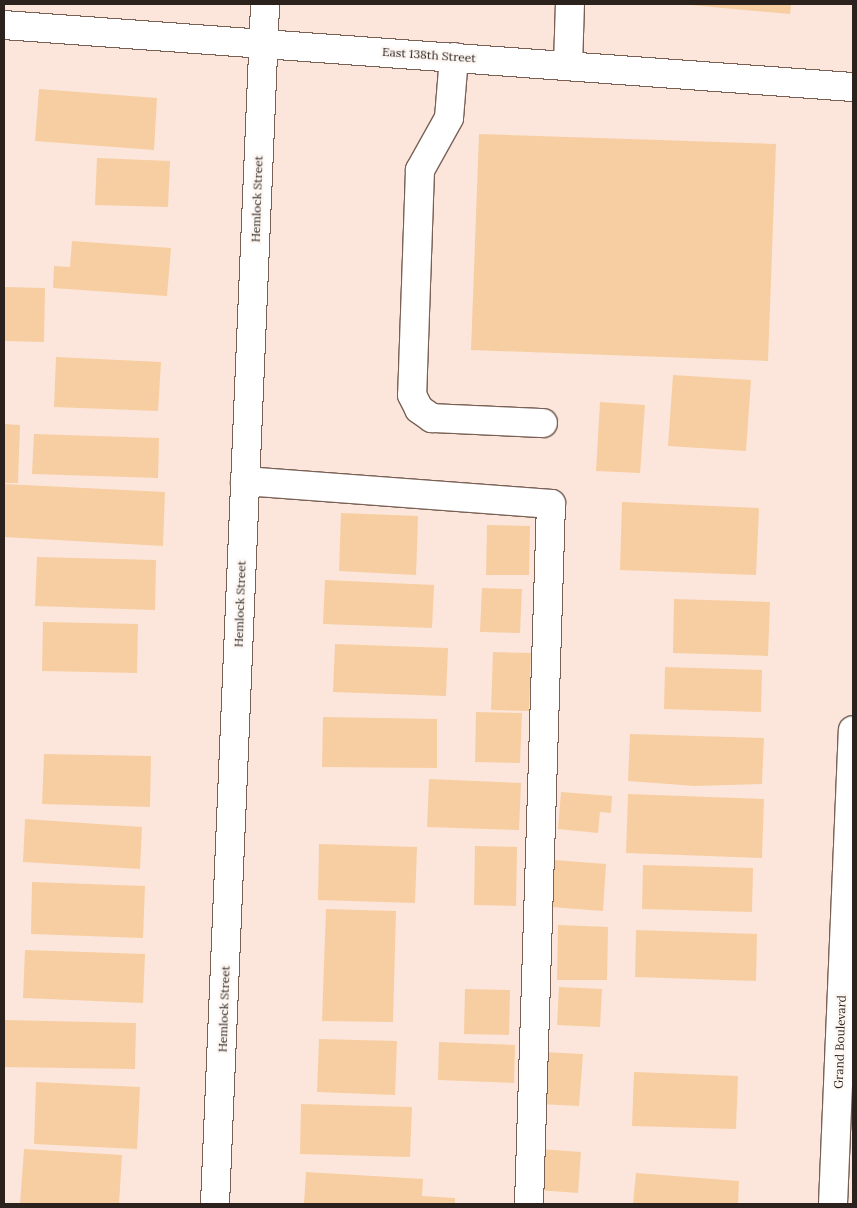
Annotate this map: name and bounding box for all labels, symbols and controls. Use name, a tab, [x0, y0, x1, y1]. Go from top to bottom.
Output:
street label: East 138th Street	[382, 45, 476, 65]
street label: Hemlock Street	[248, 155, 266, 243]
street label: Hemlock Street	[231, 560, 249, 648]
street label: Hemlock Street	[215, 965, 233, 1053]
street label: Grand Boulevard	[831, 995, 849, 1089]

